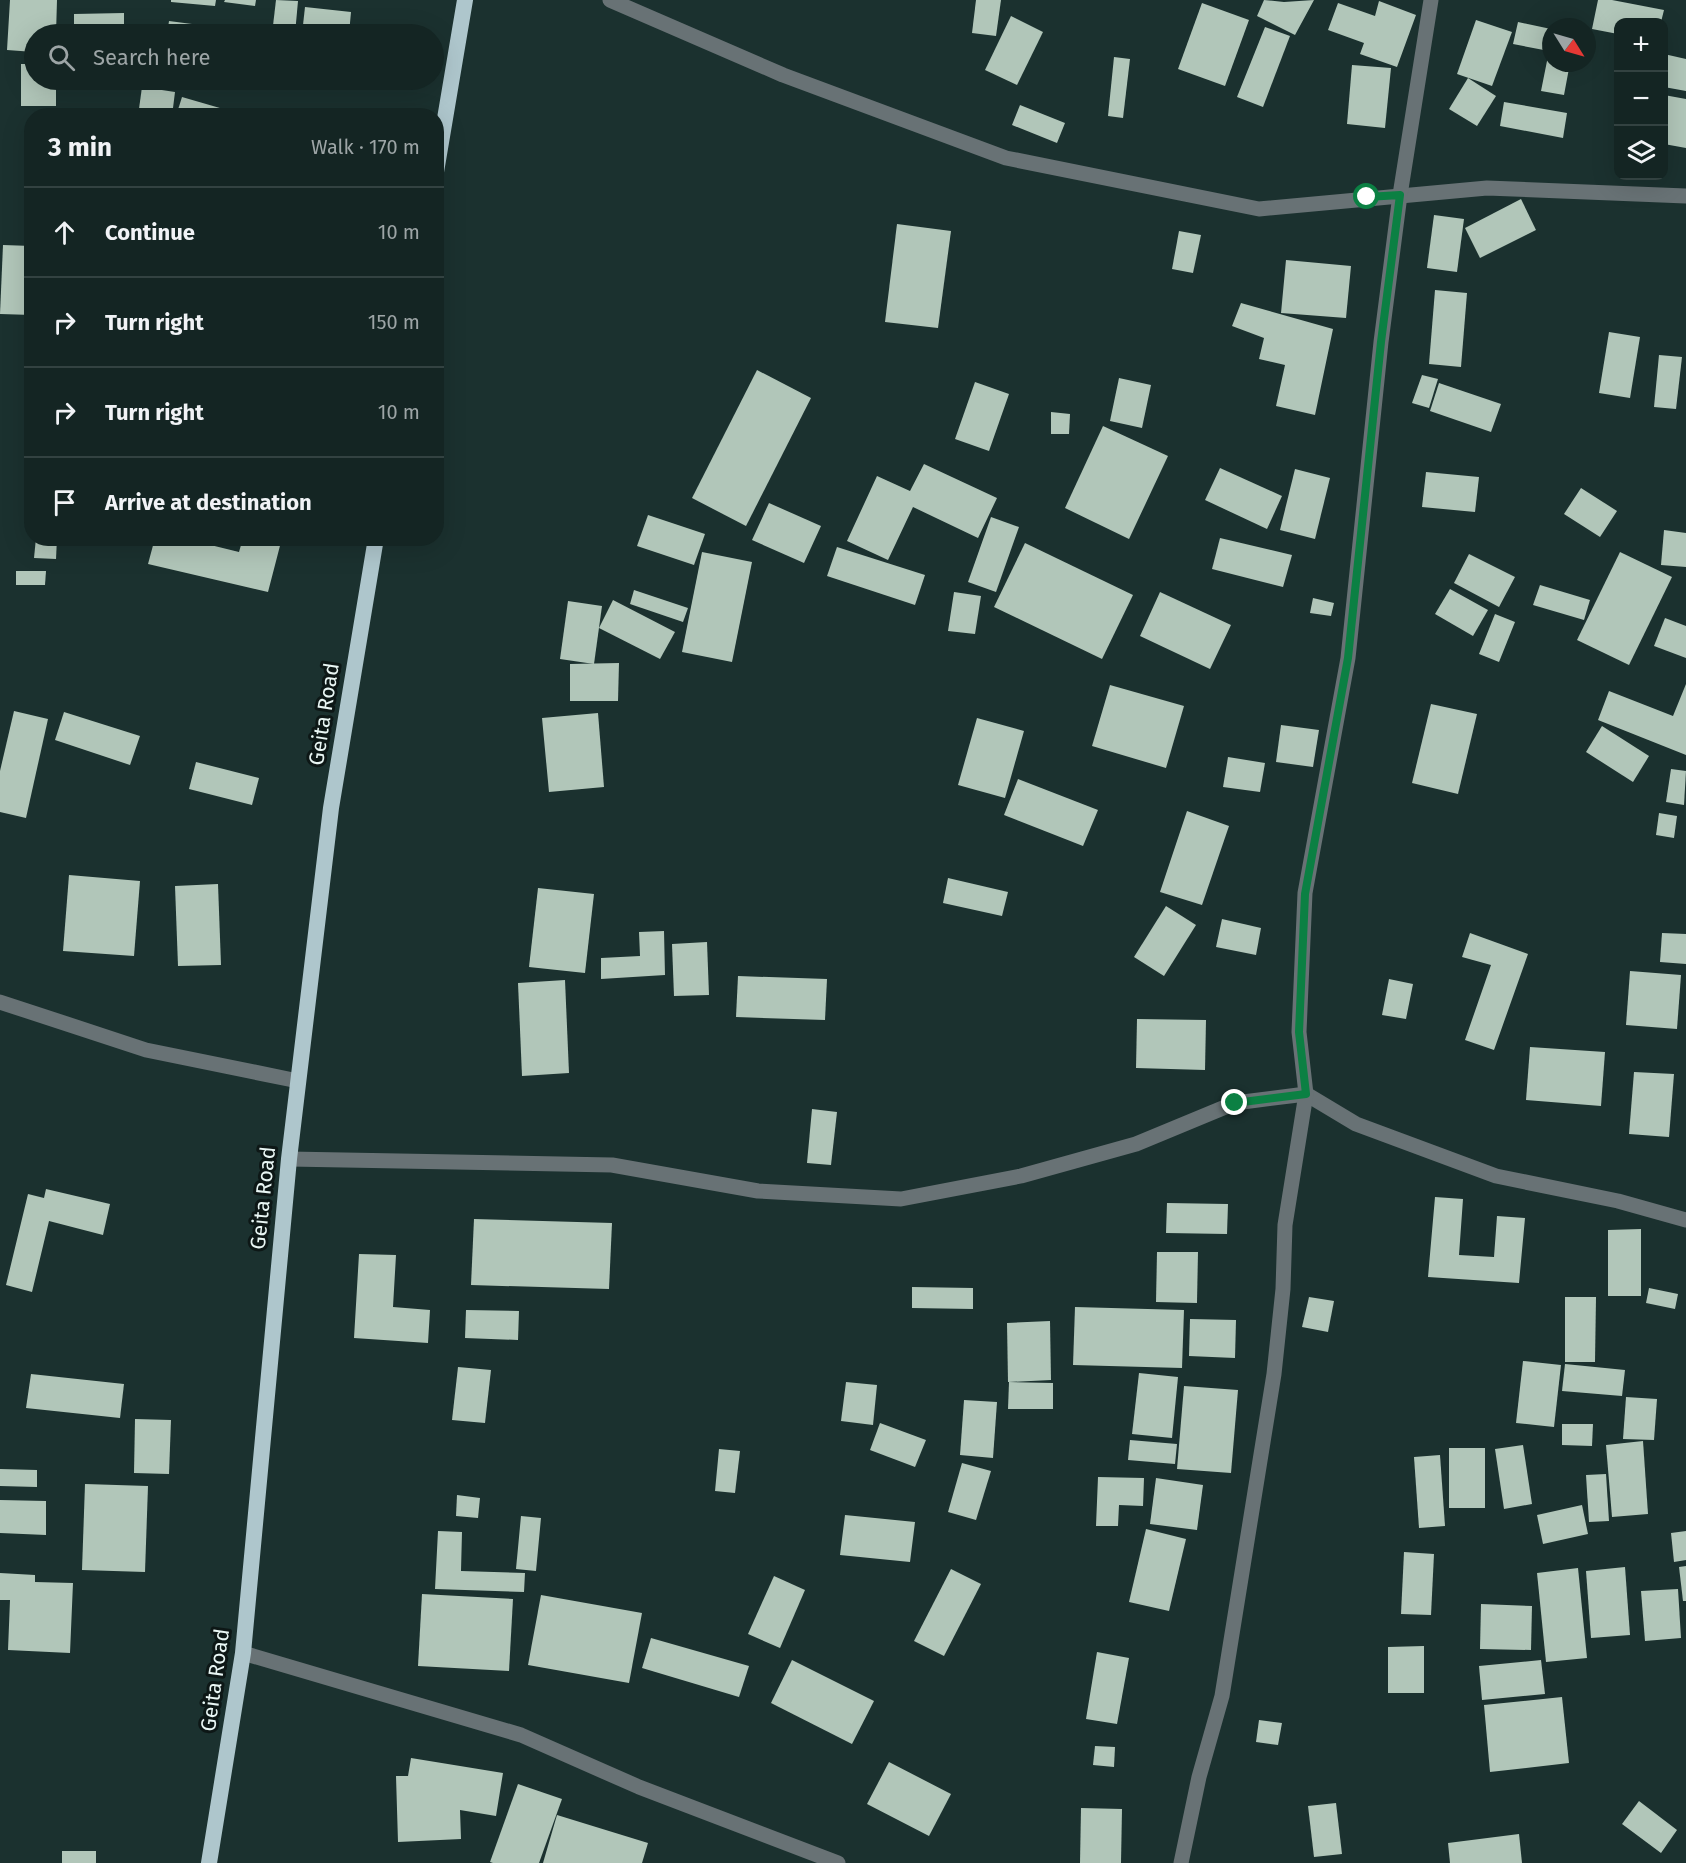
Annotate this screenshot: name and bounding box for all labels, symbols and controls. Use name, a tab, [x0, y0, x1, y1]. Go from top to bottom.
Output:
north arrow	[1542, 18, 1596, 72]
map controls	[1614, 18, 1668, 180]
button: +	[1614, 18, 1668, 72]
search box	[24, 24, 444, 90]
icon: search	[45, 41, 78, 74]
text: Search here	[93, 44, 211, 71]
button: −	[1614, 72, 1668, 126]
button: layers	[1614, 126, 1668, 180]
text: 3 min	[48, 132, 112, 163]
text: Walk · 170 m	[311, 135, 420, 159]
route start	[1353, 183, 1379, 209]
icon: ahead	[48, 216, 81, 249]
text: Continue	[105, 219, 195, 246]
text: 10 m	[378, 220, 420, 244]
icon: right	[48, 306, 81, 339]
text: Turn right	[105, 309, 204, 336]
text: 150 m	[368, 310, 420, 334]
icon: right	[48, 396, 81, 429]
text: Turn right	[105, 399, 204, 426]
text: 10 m	[378, 400, 420, 424]
icon: arrive	[48, 486, 81, 519]
text: Arrive at destination	[105, 489, 312, 516]
street label: Geita Road	[303, 661, 345, 767]
route end	[1221, 1089, 1247, 1115]
street label: Geita Road	[245, 1145, 281, 1251]
street label: Geita Road	[195, 1627, 235, 1733]

